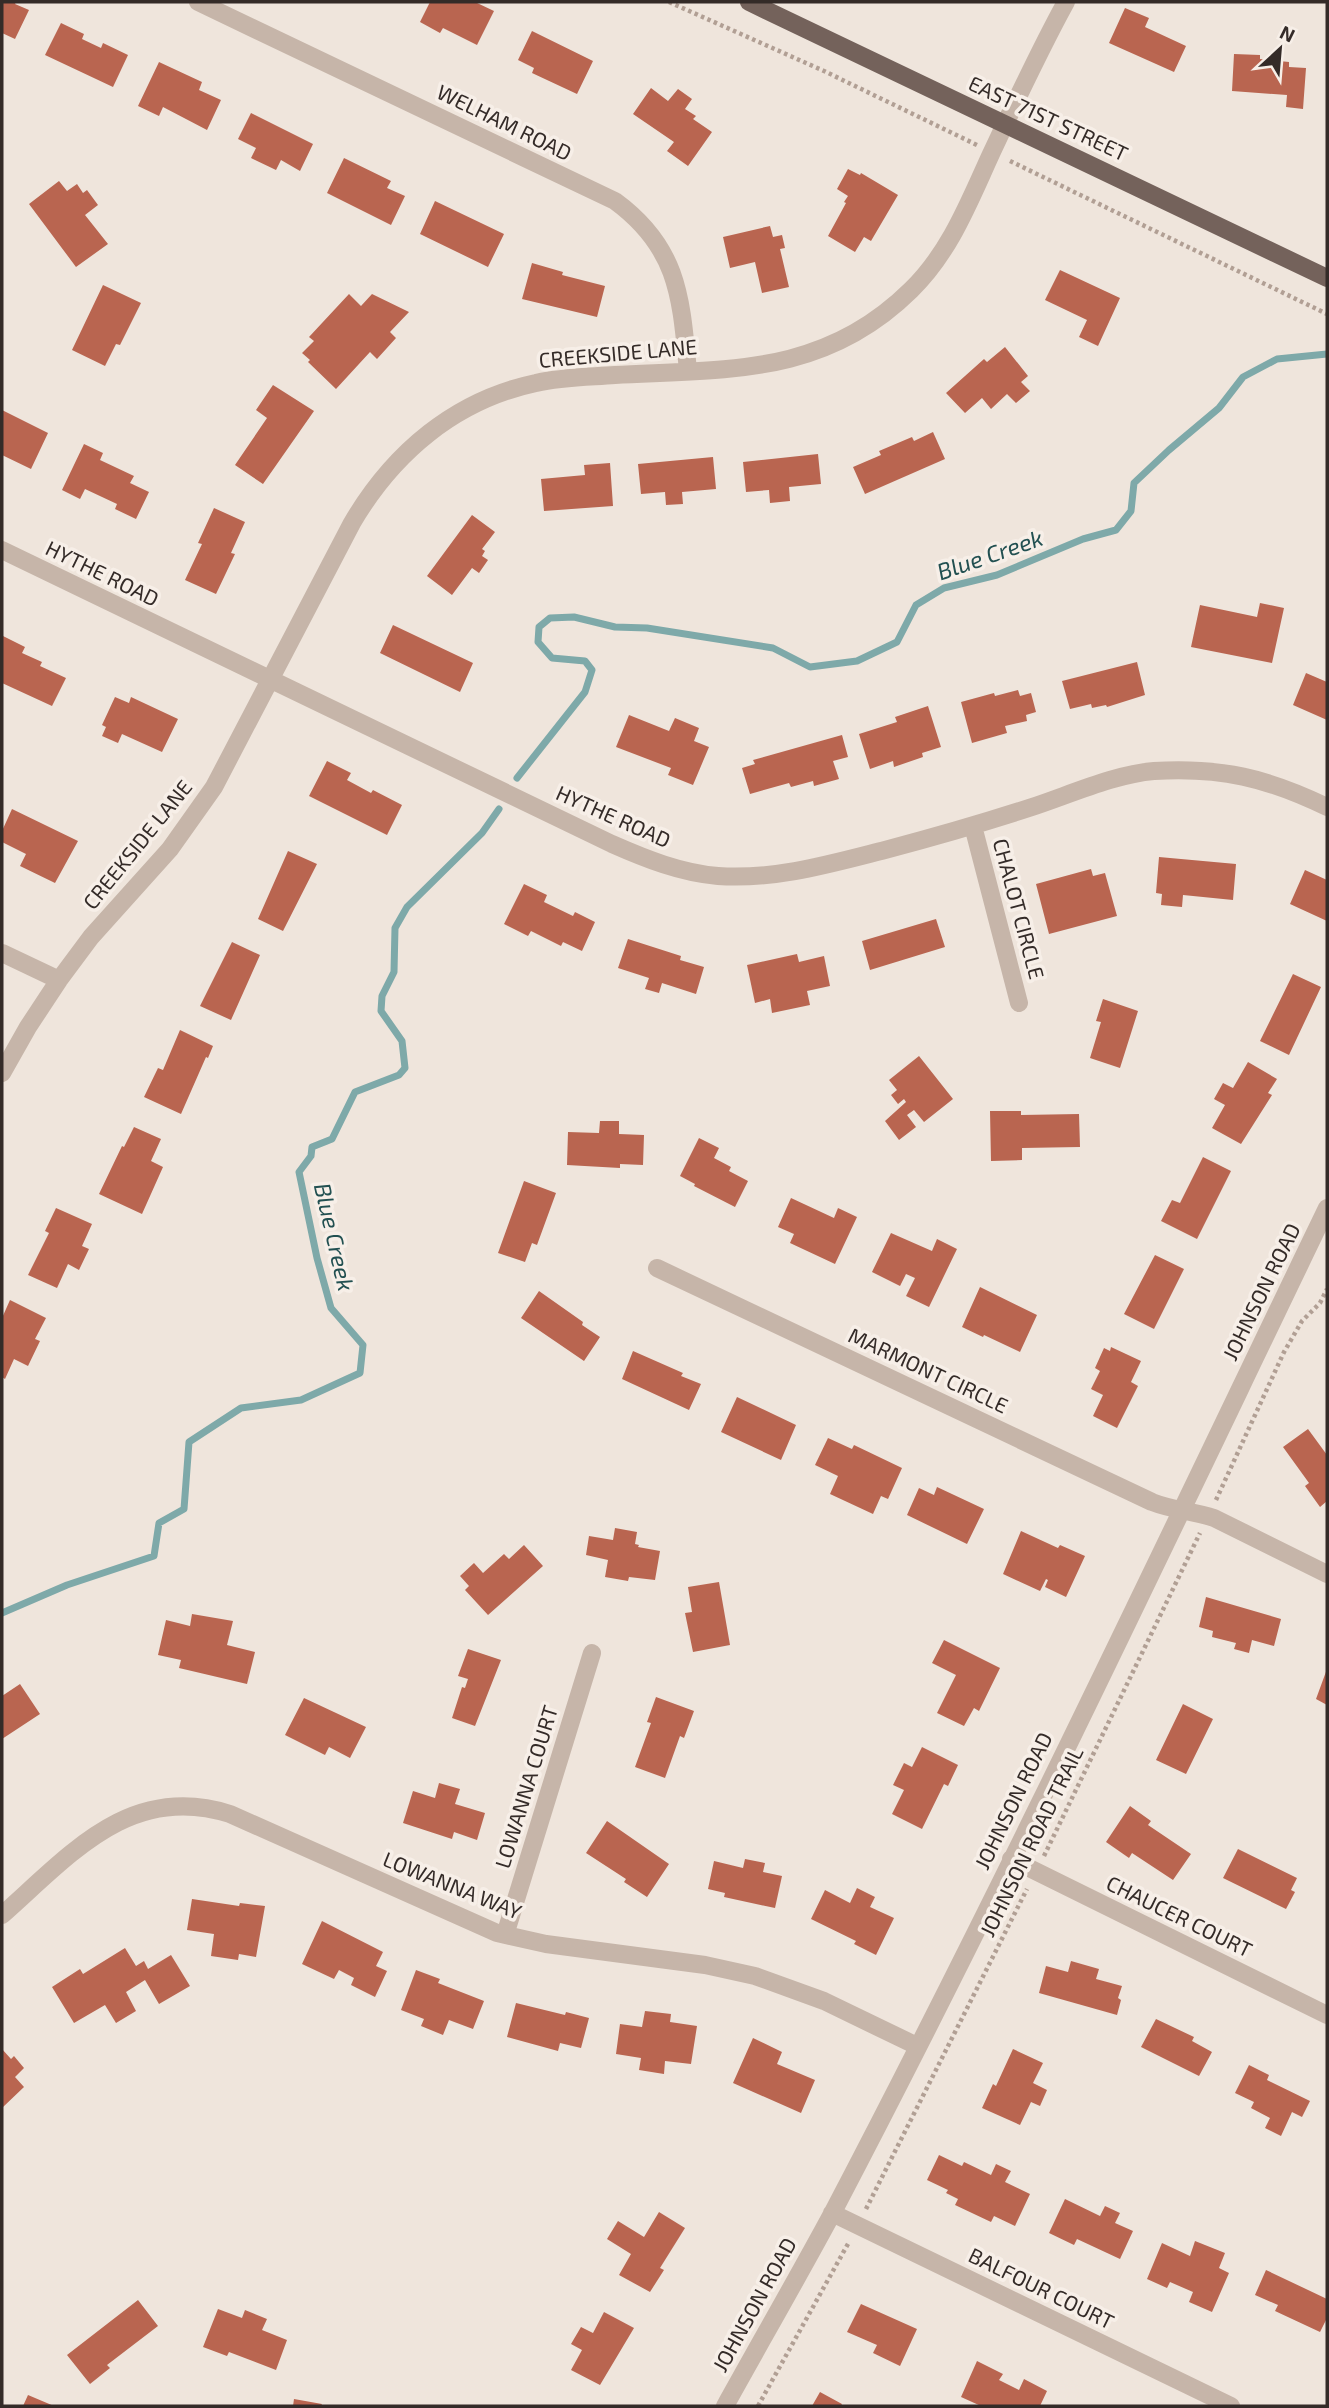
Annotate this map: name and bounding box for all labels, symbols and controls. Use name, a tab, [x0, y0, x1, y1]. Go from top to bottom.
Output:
north arrow	[1245, 14, 1315, 84]
text: N	[1276, 20, 1299, 47]
street label: EAST 71ST STREET	[965, 70, 1132, 166]
street label: WELHAM ROAD	[433, 78, 576, 165]
street label: CREEKSIDE LANE	[538, 333, 698, 372]
water label: Blue Creek	[933, 523, 1046, 585]
street label: HYTHE ROAD	[42, 535, 163, 611]
street label: CREEKSIDE LANE	[77, 774, 197, 914]
street label: HYTHE ROAD	[553, 779, 675, 852]
street label: CHALOT CIRCLE	[989, 836, 1050, 982]
water label: Blue Creek	[309, 1180, 361, 1294]
street label: JOHNSON ROAD	[1217, 1219, 1305, 1364]
street label: MARMONT CIRCLE	[845, 1322, 1012, 1418]
street label: LOWANNA COURT	[489, 1702, 562, 1871]
street label: JOHNSON ROAD	[969, 1728, 1057, 1873]
street label: JOHNSON ROAD TRAIL	[974, 1742, 1088, 1940]
street label: LOWANNA WAY	[380, 1846, 525, 1924]
street label: CHAUCER COURT	[1103, 1870, 1257, 1962]
street label: JOHNSON ROAD	[707, 2233, 801, 2376]
street label: BALFOUR COURT	[965, 2242, 1118, 2334]

